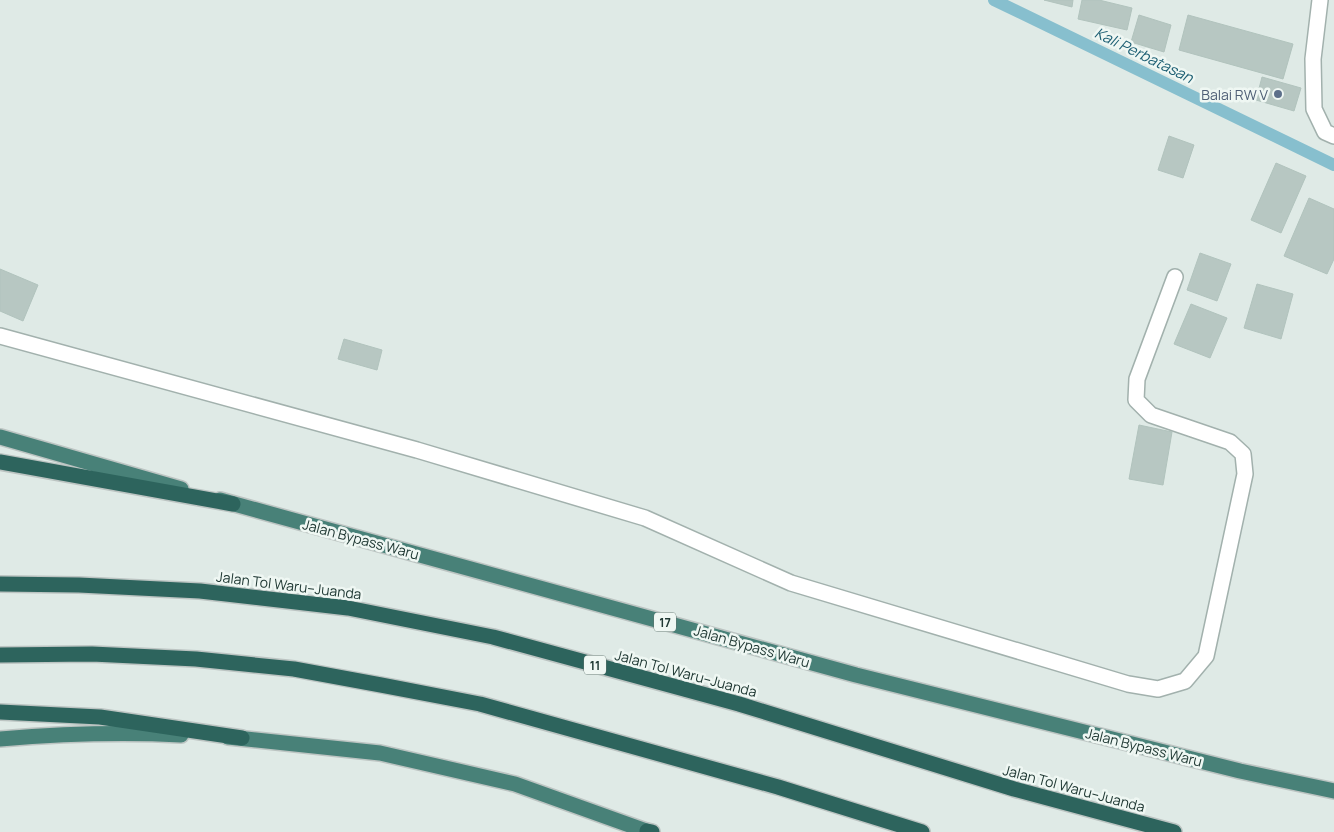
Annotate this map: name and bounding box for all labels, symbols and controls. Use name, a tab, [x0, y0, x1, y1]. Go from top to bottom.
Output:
water label: Kali Perbatasan	[1091, 22, 1198, 88]
place label: Balai RW V	[1201, 85, 1269, 104]
marker: Balai RW V	[1272, 88, 1284, 100]
street label: Jalan Bypass Waru	[301, 514, 421, 564]
street label: Jalan Tol Waru–Juanda	[215, 567, 363, 603]
road number: 17	[654, 612, 676, 632]
street label: Jalan Bypass Waru	[692, 620, 812, 672]
street label: Jalan Tol Waru–Juanda	[613, 645, 759, 701]
road number: 11	[584, 656, 606, 674]
street label: Jalan Bypass Waru	[1084, 723, 1204, 771]
street label: Jalan Tol Waru–Juanda	[1001, 760, 1147, 816]

